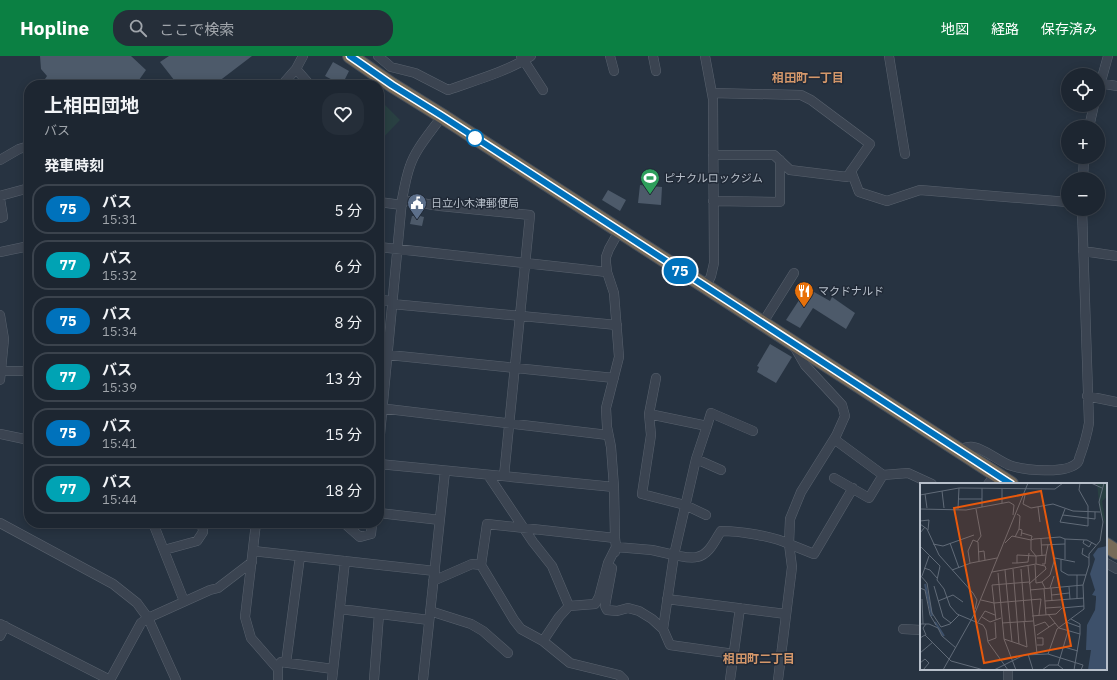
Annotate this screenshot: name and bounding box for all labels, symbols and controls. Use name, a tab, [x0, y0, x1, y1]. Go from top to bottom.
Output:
search box	[113, 10, 393, 46]
text: Hopline	[20, 16, 89, 40]
icon: search	[127, 17, 149, 39]
text: ここで検索	[159, 20, 234, 39]
text: 地図	[941, 20, 969, 38]
text: 経路	[991, 20, 1019, 38]
text: 保存済み	[1041, 20, 1097, 38]
map controls	[1061, 68, 1105, 216]
button: locate	[1061, 68, 1105, 112]
district label: 相田町一丁目	[772, 70, 844, 85]
text: 上相田団地	[44, 93, 139, 117]
button: heart	[322, 93, 364, 135]
button: +	[1061, 120, 1105, 164]
text: バス	[44, 122, 70, 139]
unlabelled marker	[466, 129, 484, 147]
text: 発車時刻	[44, 156, 104, 175]
sports icon: ピナクルロックジム	[639, 167, 661, 195]
place label: ピナクルロックジム	[664, 171, 763, 185]
button: −	[1061, 172, 1105, 216]
text: バス	[102, 192, 132, 211]
public building icon: 日立小木津郵便局	[406, 192, 428, 220]
place label: 日立小木津郵便局	[431, 196, 519, 210]
text: 75	[60, 200, 76, 218]
text: 5 分	[334, 201, 362, 220]
text: 15:31	[102, 211, 137, 228]
text: バス	[102, 248, 132, 267]
text: 77	[60, 256, 76, 274]
text: 6 分	[334, 257, 362, 276]
line badge: 75	[662, 258, 698, 284]
text: 75	[672, 262, 688, 280]
text: 15:32	[102, 267, 137, 284]
restaurant icon: マクドナルド	[793, 280, 815, 308]
place label: マクドナルド	[818, 284, 884, 298]
text: バス	[102, 304, 132, 323]
text: 75	[60, 312, 76, 330]
text: 8 分	[334, 313, 362, 332]
text: 15:34	[102, 323, 137, 340]
text: バス	[102, 360, 132, 379]
text: 77	[60, 368, 76, 386]
text: 13 分	[325, 369, 362, 388]
text: 15:39	[102, 379, 137, 396]
text: バス	[102, 416, 132, 435]
text: 75	[60, 424, 76, 442]
text: 15 分	[325, 425, 362, 444]
text: 15:41	[102, 435, 137, 452]
text: バス	[102, 472, 132, 491]
text: 77	[60, 480, 76, 498]
text: 18 分	[325, 481, 362, 500]
inset map	[920, 483, 1107, 670]
text: 15:44	[102, 491, 137, 508]
district label: 相田町二丁目	[723, 651, 795, 666]

